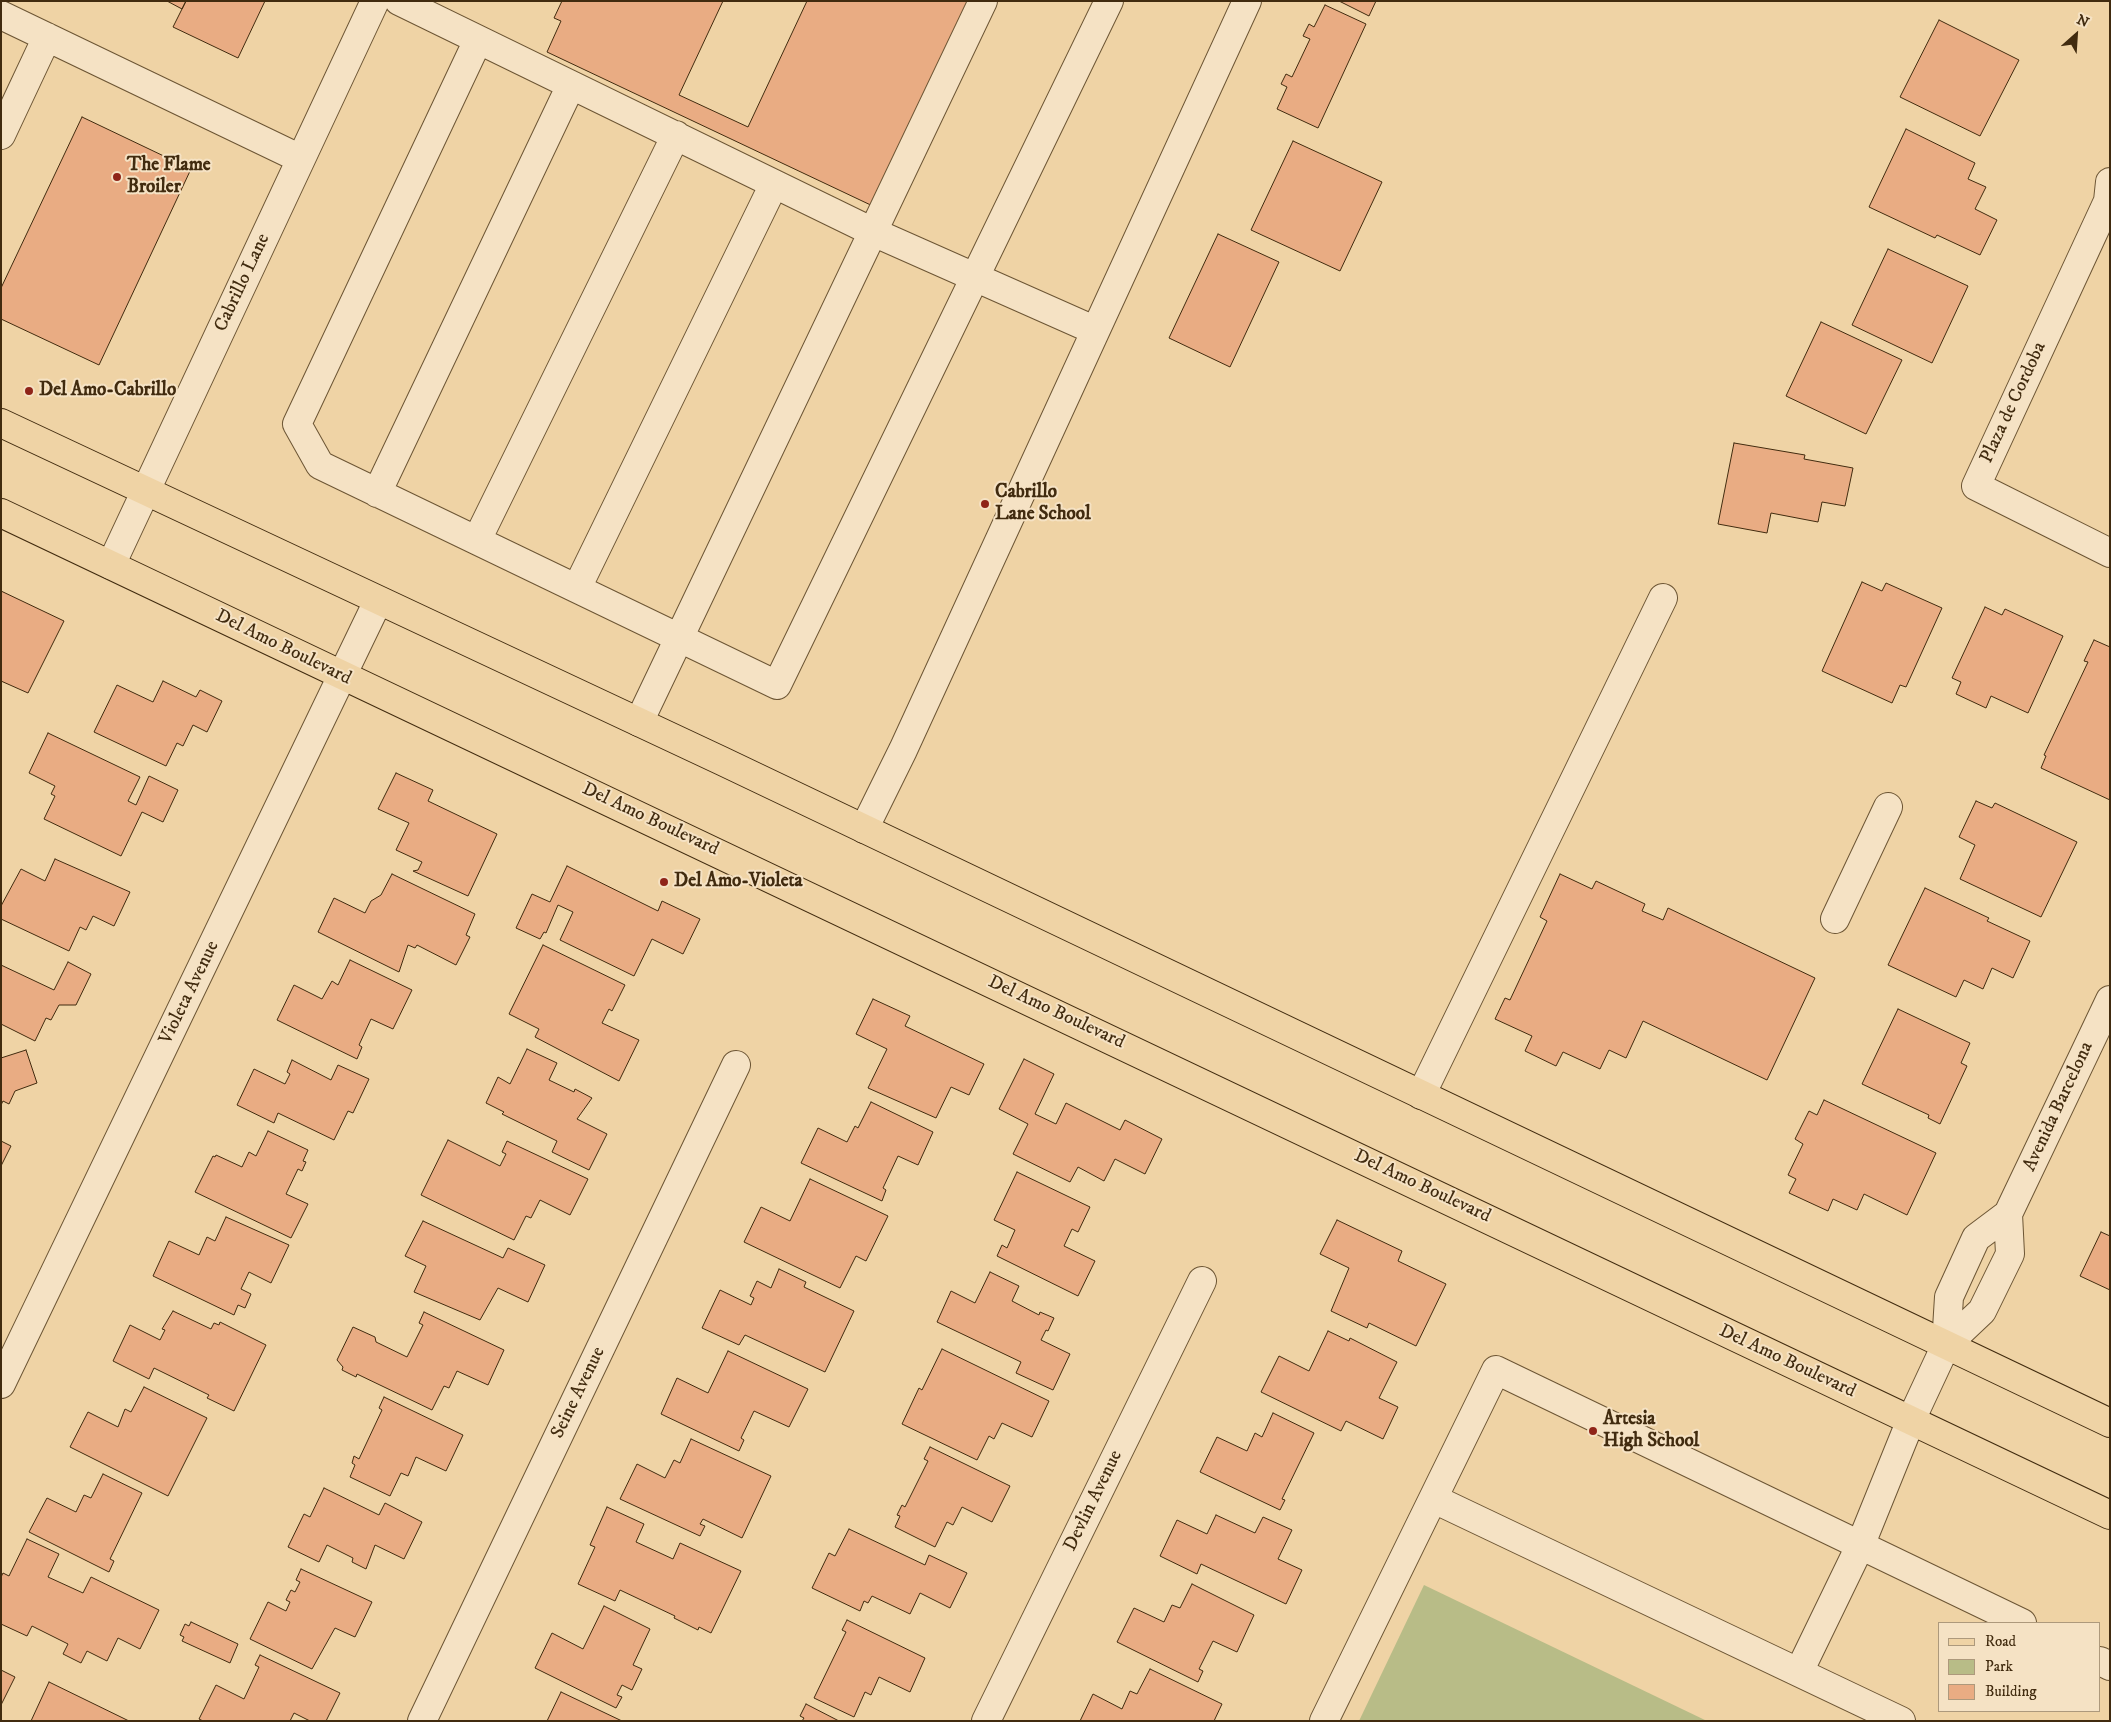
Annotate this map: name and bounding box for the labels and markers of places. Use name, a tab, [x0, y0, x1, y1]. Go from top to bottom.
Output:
place label: The Flame Broiler	[127, 155, 211, 199]
marker: The Flame Broiler	[111, 171, 123, 183]
place label: Del Amo-Cabrillo	[39, 380, 176, 402]
marker: Del Amo-Cabrillo	[23, 385, 35, 397]
place label: Cabrillo Lane School	[995, 482, 1091, 526]
marker: Cabrillo Lane School	[979, 498, 991, 510]
place label: Del Amo-Violeta	[674, 871, 803, 893]
marker: Del Amo-Violeta	[658, 876, 670, 888]
place label: Artesia High School	[1603, 1409, 1699, 1453]
marker: Artesia High School	[1587, 1425, 1599, 1437]

